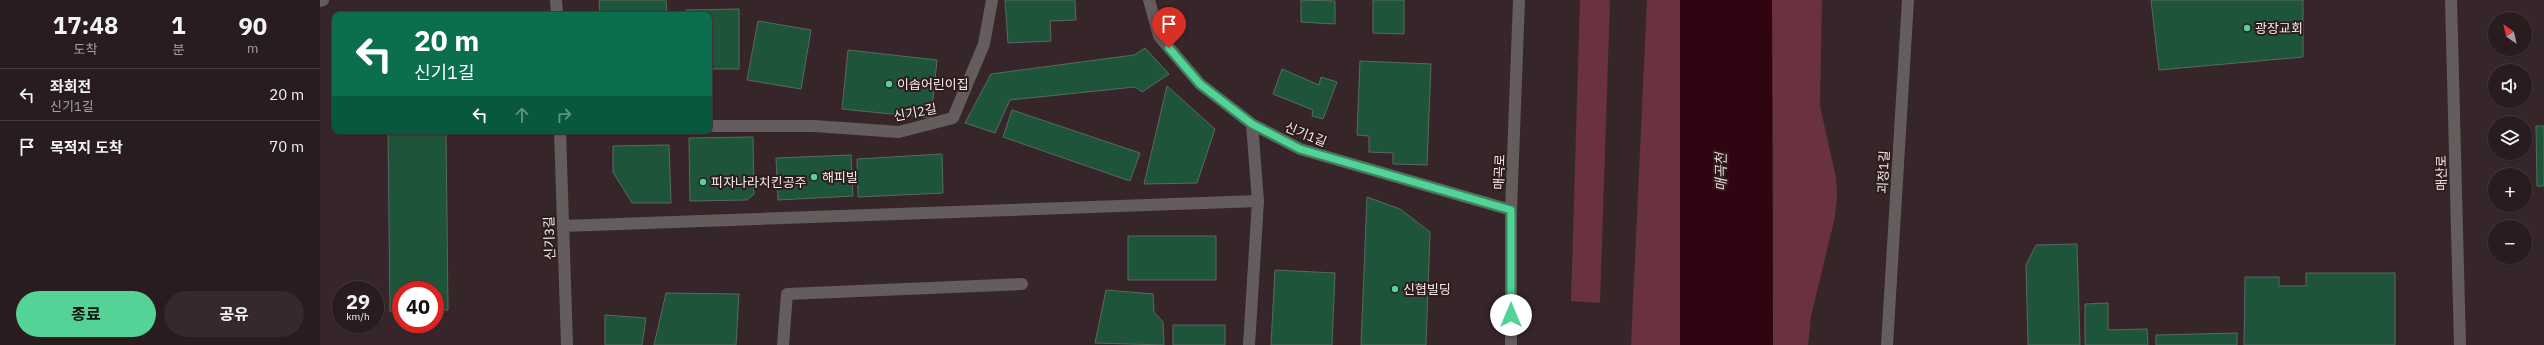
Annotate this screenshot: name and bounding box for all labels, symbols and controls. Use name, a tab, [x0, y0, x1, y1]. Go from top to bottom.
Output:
pin	[1152, 7.0, 1186, 48]
text: 17:48	[53, 9, 118, 41]
text: 1	[171, 9, 186, 41]
text: 90	[238, 10, 267, 42]
north arrow	[2488, 12, 2532, 56]
map controls	[2488, 12, 2532, 264]
icon: arrive	[1158, 13, 1180, 35]
place label: 광장교회	[2255, 20, 2303, 37]
text: 20 m	[414, 22, 479, 59]
marker: 광장교회	[2242, 23, 2252, 33]
icon: left	[348, 28, 400, 80]
text: m	[247, 40, 258, 57]
text: 도착	[74, 41, 98, 58]
text: 분	[172, 41, 184, 58]
text: 신기1길	[414, 61, 474, 84]
button: sound	[2488, 64, 2532, 108]
place label: 이솝어린이집	[897, 76, 969, 93]
text: 좌회전	[50, 77, 91, 96]
marker: 이솝어린이집	[884, 79, 894, 89]
icon: left	[16, 84, 38, 106]
text: 20 m	[269, 85, 304, 104]
text: 신기1길	[50, 98, 94, 115]
street label: 신기2길	[892, 100, 938, 125]
icon: left	[469, 104, 491, 126]
icon: ahead	[511, 104, 533, 126]
icon: right	[553, 104, 575, 126]
button: layers	[2488, 116, 2532, 160]
street label: 신기1길	[1282, 118, 1329, 151]
icon: arrive	[16, 136, 38, 158]
text: 70 m	[269, 137, 304, 156]
text: 목적지 도착	[50, 138, 123, 157]
street label: 괴정1길	[1874, 150, 1893, 194]
water label: 매곡천	[1712, 151, 1730, 191]
street label: 매곡로	[1490, 154, 1509, 190]
street label: 매산로	[2433, 155, 2450, 191]
button: +	[2488, 168, 2532, 212]
place label: 해피빌	[822, 169, 858, 186]
marker: 해피빌	[809, 172, 819, 182]
place label: 피자나라치킨공주	[711, 174, 807, 191]
marker: 피자나라치킨공주	[698, 177, 708, 187]
street label: 신기3길	[540, 216, 559, 260]
button: −	[2488, 220, 2532, 264]
speed limit sign: 40	[392, 281, 444, 333]
place label: 신협빌딩	[1403, 281, 1451, 298]
marker: 신협빌딩	[1390, 284, 1400, 294]
text: 29	[346, 288, 370, 315]
button: 종료	[16, 291, 156, 337]
button: 공유	[164, 291, 304, 337]
position arrow	[1490, 294, 1532, 336]
text: km/h	[346, 310, 370, 323]

